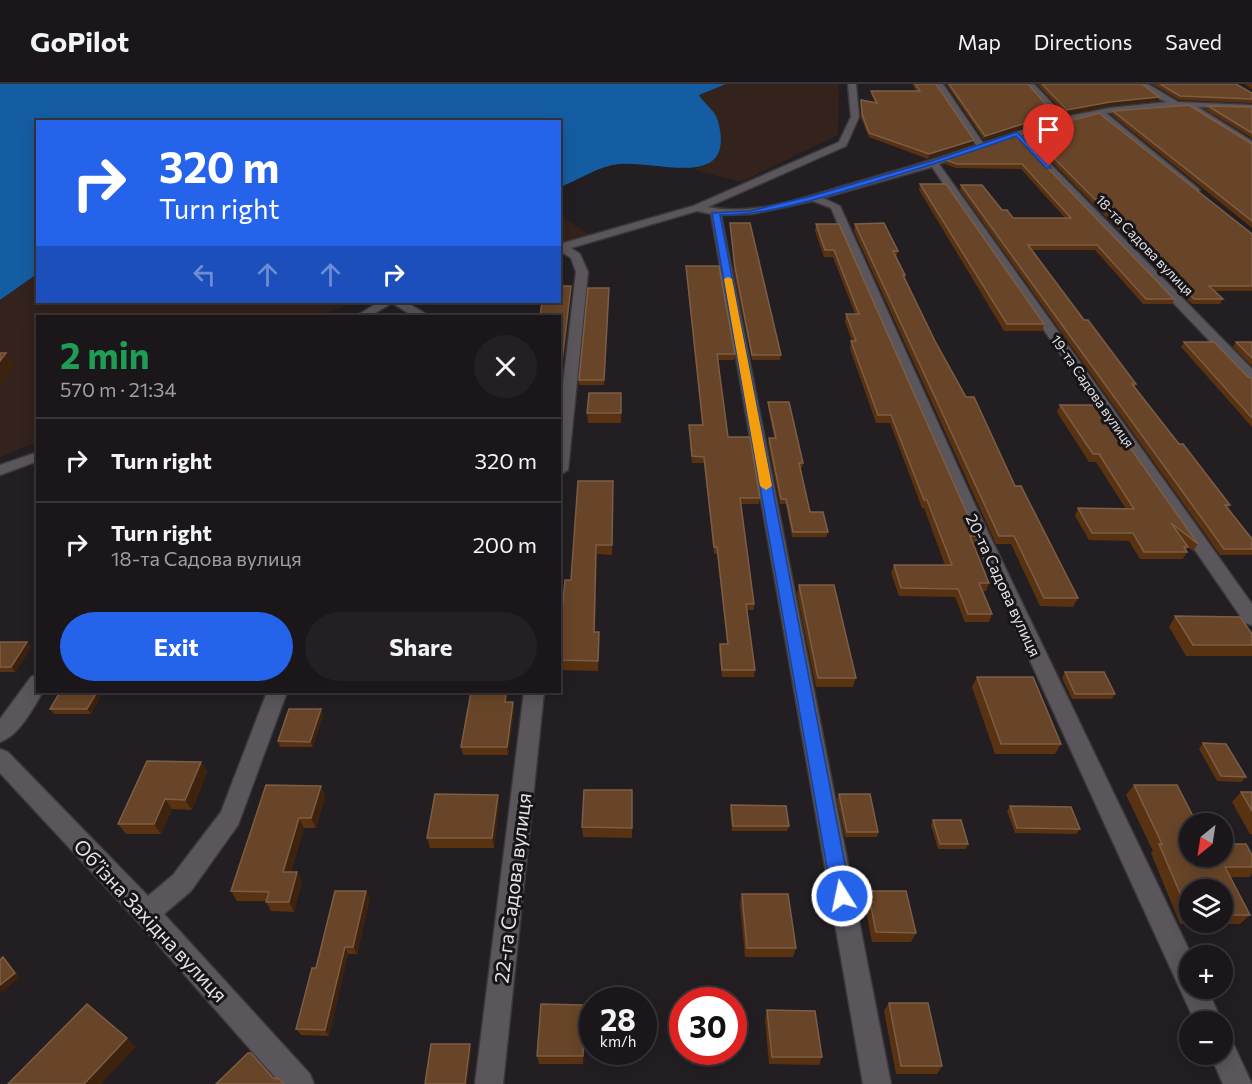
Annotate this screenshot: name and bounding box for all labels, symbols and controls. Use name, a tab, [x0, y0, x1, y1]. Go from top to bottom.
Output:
text: GoPilot	[30, 24, 129, 58]
text: Map	[958, 29, 1001, 54]
text: Directions	[1034, 29, 1132, 54]
text: Saved	[1165, 29, 1222, 54]
pin	[1023, 104, 1074, 166]
icon: arrive	[1032, 113, 1065, 146]
text: 320 m	[159, 140, 279, 192]
icon: right	[60, 144, 138, 222]
street label: 18-та Садова вулиця	[1093, 191, 1197, 299]
text: Turn right	[159, 192, 279, 225]
icon: left	[188, 258, 221, 291]
icon: ahead	[251, 258, 284, 291]
icon: ahead	[314, 258, 347, 291]
icon: right	[377, 258, 410, 291]
street label: 19-та Садова вулиця	[1048, 331, 1138, 451]
text: 2 min	[60, 332, 150, 376]
button: close	[474, 335, 537, 398]
text: 570 m · 21:34	[60, 377, 176, 401]
icon: right	[60, 444, 93, 477]
text: Turn right	[111, 447, 212, 474]
text: 320 m	[475, 447, 537, 474]
street label: 20-та Садова вулиця	[963, 511, 1045, 659]
text: Turn right	[111, 519, 212, 546]
icon: right	[60, 528, 93, 561]
text: 200 m	[473, 531, 537, 558]
text: 18-та Садова вулиця	[111, 546, 302, 570]
button: Exit	[60, 612, 293, 681]
button: Share	[305, 612, 537, 681]
street label: 22-га Садова вулиця	[488, 791, 536, 985]
north arrow	[1179, 813, 1233, 867]
map controls	[1179, 813, 1233, 1065]
street label: Обʼїзна Західна вулиця	[69, 834, 233, 1006]
position arrow	[810, 864, 874, 928]
button: layers	[1179, 879, 1233, 933]
button: +	[1179, 945, 1233, 999]
speed limit sign: 30	[669, 987, 747, 1065]
text: 28	[600, 1000, 636, 1037]
button: −	[1179, 1011, 1233, 1065]
text: km/h	[600, 1032, 636, 1050]

